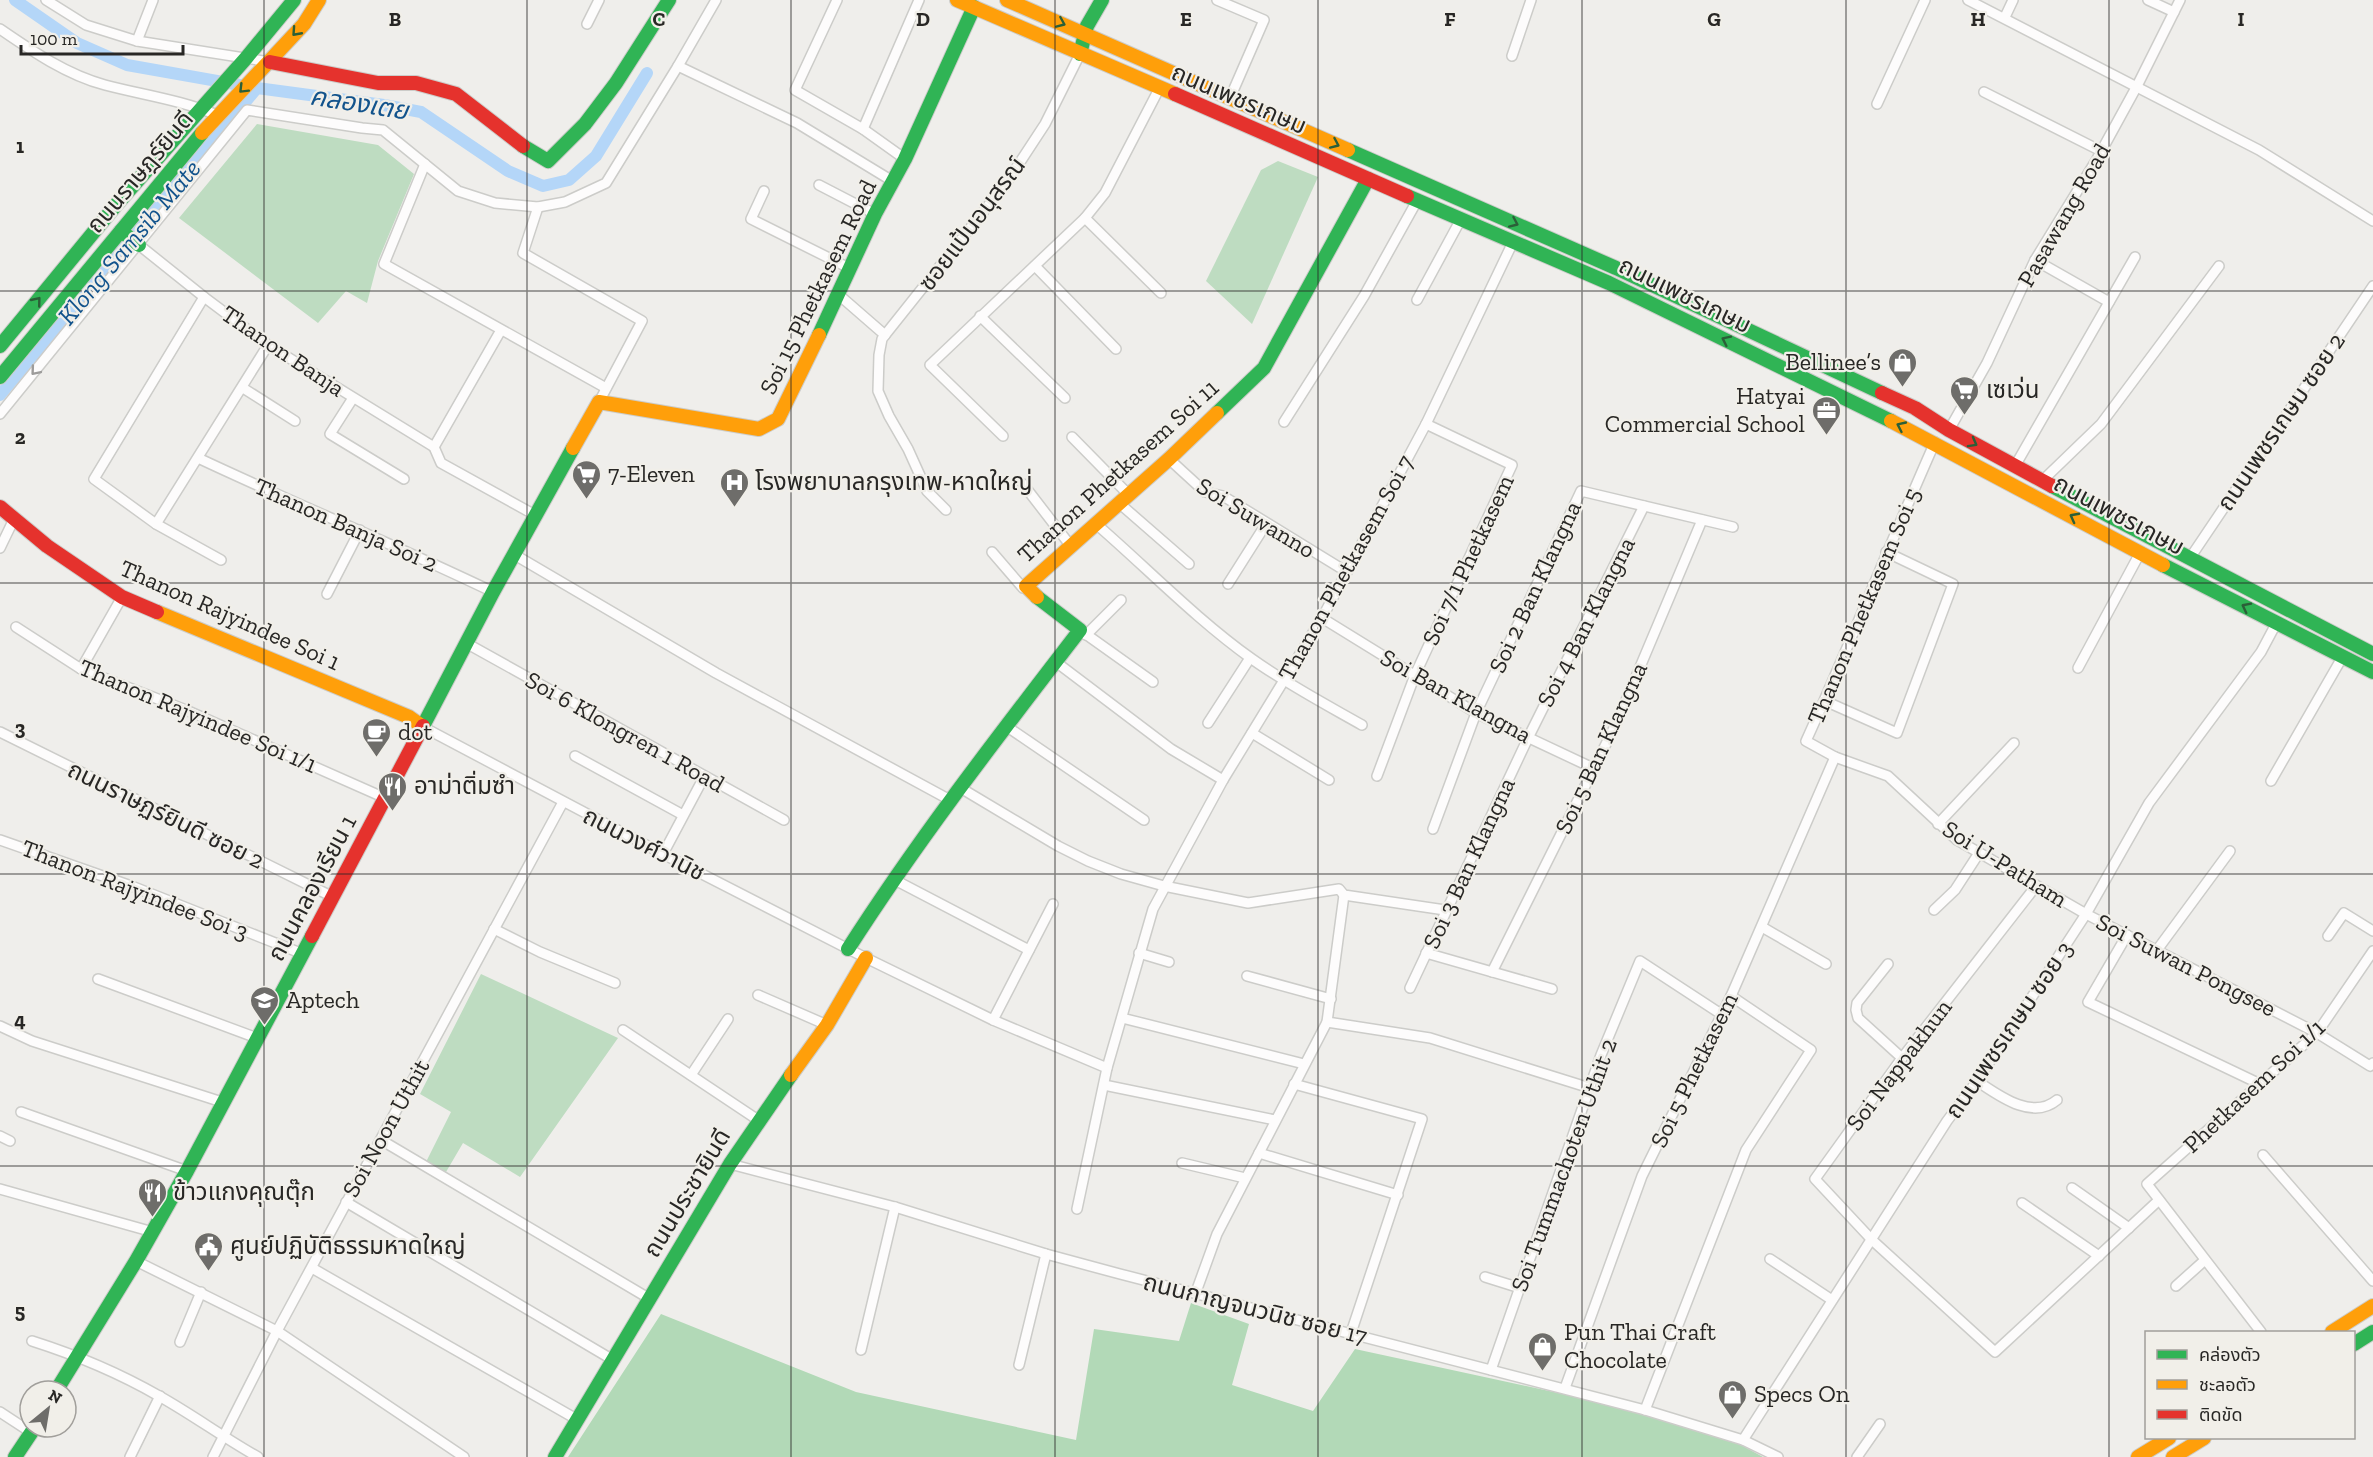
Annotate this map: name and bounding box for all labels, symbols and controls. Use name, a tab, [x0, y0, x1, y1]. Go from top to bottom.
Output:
text: B	[389, 7, 401, 31]
text: C	[653, 7, 666, 31]
text: D	[916, 7, 930, 31]
text: E	[1180, 7, 1192, 31]
text: F	[1444, 7, 1456, 31]
text: G	[1707, 7, 1721, 31]
text: H	[1970, 7, 1986, 31]
text: I	[2237, 7, 2245, 31]
one-way arrow	[1054, 16, 1065, 28]
scale bar	[21, 18, 183, 56]
one-way arrow	[292, 26, 303, 36]
text: 100 m	[30, 28, 78, 50]
street label: ถนนเพชรเกษม	[1167, 57, 1311, 140]
water label: คลองเตย	[308, 79, 412, 127]
one-way arrow	[240, 81, 251, 92]
street label: ถนนราษฎร์ยินดี	[80, 105, 199, 239]
text: 1	[16, 134, 24, 158]
one-way arrow	[1329, 137, 1340, 149]
street label: Pasawang Road	[2011, 138, 2116, 292]
street label: ซอยแป้นอนุสรณ์	[912, 151, 1032, 297]
water label: Klong Samsib Mate	[50, 153, 208, 331]
street label: Soi 15 Phetkasem Road	[753, 175, 882, 399]
one-way arrow	[1507, 215, 1518, 227]
street label: ถนนเพชรเกษม	[1614, 250, 1756, 339]
one-way arrow	[30, 297, 41, 308]
street label: Thanon Banja	[216, 299, 351, 403]
street label: ถนนเพชรเกษม ซอย 2	[2210, 327, 2351, 516]
one-way arrow	[1721, 336, 1732, 348]
shop icon: Bellinee’s	[1886, 346, 1918, 388]
place label: Bellinee’s	[1785, 347, 1881, 376]
one-way arrow	[32, 364, 43, 375]
street label: Thanon Phetkasem Soi 11	[1011, 373, 1224, 569]
supermarket icon: เซเว่น	[1949, 374, 1981, 416]
place label: เซเว่น	[1986, 375, 2040, 404]
place label: Hatyai Commercial School	[1605, 381, 1805, 438]
office icon: Hatyai Commercial School	[1810, 394, 1842, 436]
one-way arrow	[1897, 421, 1908, 433]
text: 2	[15, 425, 26, 449]
one-way arrow	[1967, 436, 1977, 447]
street label: Thanon Phetkasem Soi 7	[1272, 450, 1420, 686]
supermarket icon: 7-Eleven	[571, 458, 603, 500]
place label: 7-Eleven	[608, 459, 695, 488]
hospital icon: โรงพยาบาลกรุงเทพ-หาดใหญ่	[718, 466, 750, 508]
place label: โรงพยาบาลกรุงเทพ-หาดใหญ่	[755, 467, 1033, 497]
street label: ถนนเพชรเกษม	[2049, 468, 2189, 561]
street label: Soi 7/1 Phetkasem	[1415, 470, 1520, 650]
street label: Thanon Banja Soi 2	[250, 471, 442, 578]
street label: Soi Suwanno	[1192, 471, 1321, 564]
street label: Thanon Phetkasem Soi 5	[1801, 483, 1927, 728]
street label: Soi 2 Ban Klangna	[1482, 496, 1587, 677]
one-way arrow	[2069, 513, 2080, 524]
street label: Soi 4 Ban Klangna	[1530, 532, 1641, 711]
street label: Thanon Rajyindee Soi 1	[116, 553, 345, 676]
one-way arrow	[2242, 603, 2253, 614]
street label: Soi Ban Klangna	[1376, 642, 1537, 749]
street label: Thanon Rajyindee Soi 1/1	[75, 652, 321, 779]
street label: Soi 5 Ban Klangna	[1548, 657, 1653, 838]
street label: Soi 6 Klongren 1 Road	[521, 665, 730, 798]
text: 3	[15, 716, 26, 740]
cafe icon: dot	[361, 716, 393, 758]
place label: dot	[398, 717, 432, 746]
street label: ถนนราษฏร์ยินดี ซอย 2	[63, 754, 269, 875]
restaurant icon: อาม่าติ่มซำ	[377, 770, 409, 812]
place label: อาม่าติ่มซำ	[414, 770, 515, 800]
street label: Soi 3 Ban Klangna	[1416, 772, 1521, 953]
street label: ถนนวงศ์วานิช	[578, 800, 710, 887]
street label: ถนนคลองเรียน 1	[261, 810, 362, 966]
street label: Soi U-Patham	[1937, 814, 2073, 914]
street label: Thanon Rajyindee Soi 3	[18, 833, 253, 946]
street label: Soi Suwan Pongsee	[2091, 907, 2281, 1022]
street label: ถนนเพชรเกษม ซอย 3	[1939, 936, 2079, 1124]
school or university icon: Aptech	[249, 984, 281, 1026]
place label: Aptech	[286, 985, 360, 1014]
street label: Soi 5 Phetkasem	[1643, 987, 1744, 1152]
street label: Soi Nappakhun	[1840, 993, 1958, 1136]
text: 4	[14, 1008, 26, 1032]
street label: Phetkasem Soi 1/1	[2177, 1013, 2331, 1159]
street label: Soi Tummachoten Uthit 2	[1504, 1034, 1623, 1295]
street label: Soi Noon Uthit	[336, 1054, 435, 1202]
street label: ถนนประชายินดี	[637, 1123, 736, 1262]
restaurant icon: ข้าวแกงคุณตุ๊ก	[136, 1176, 168, 1218]
place label: ข้าวแกงคุณตุ๊ก	[173, 1177, 315, 1207]
public building icon: ศูนย์ปฏิบัติธรรมหาดใหญ่	[193, 1230, 225, 1272]
place label: ศูนย์ปฏิบัติธรรมหาดใหญ่	[230, 1231, 465, 1261]
street label: ถนนกาญจนวนิช ซอย 17	[1140, 1267, 1370, 1350]
text: 5	[15, 1299, 25, 1323]
place label: Pun Thai Craft Chocolate	[1564, 1317, 1716, 1374]
shop icon: Pun Thai Craft Chocolate	[1527, 1330, 1559, 1372]
legend	[2145, 1331, 2355, 1439]
text: คล่องตัว	[2199, 1344, 2261, 1366]
text: ชะลอตัว	[2199, 1374, 2256, 1396]
shop icon: Specs On	[1717, 1378, 1749, 1420]
north arrow	[18, 1379, 78, 1439]
place label: Specs On	[1754, 1379, 1850, 1408]
text: N	[45, 1385, 65, 1408]
text: ติดขัด	[2199, 1404, 2242, 1426]

